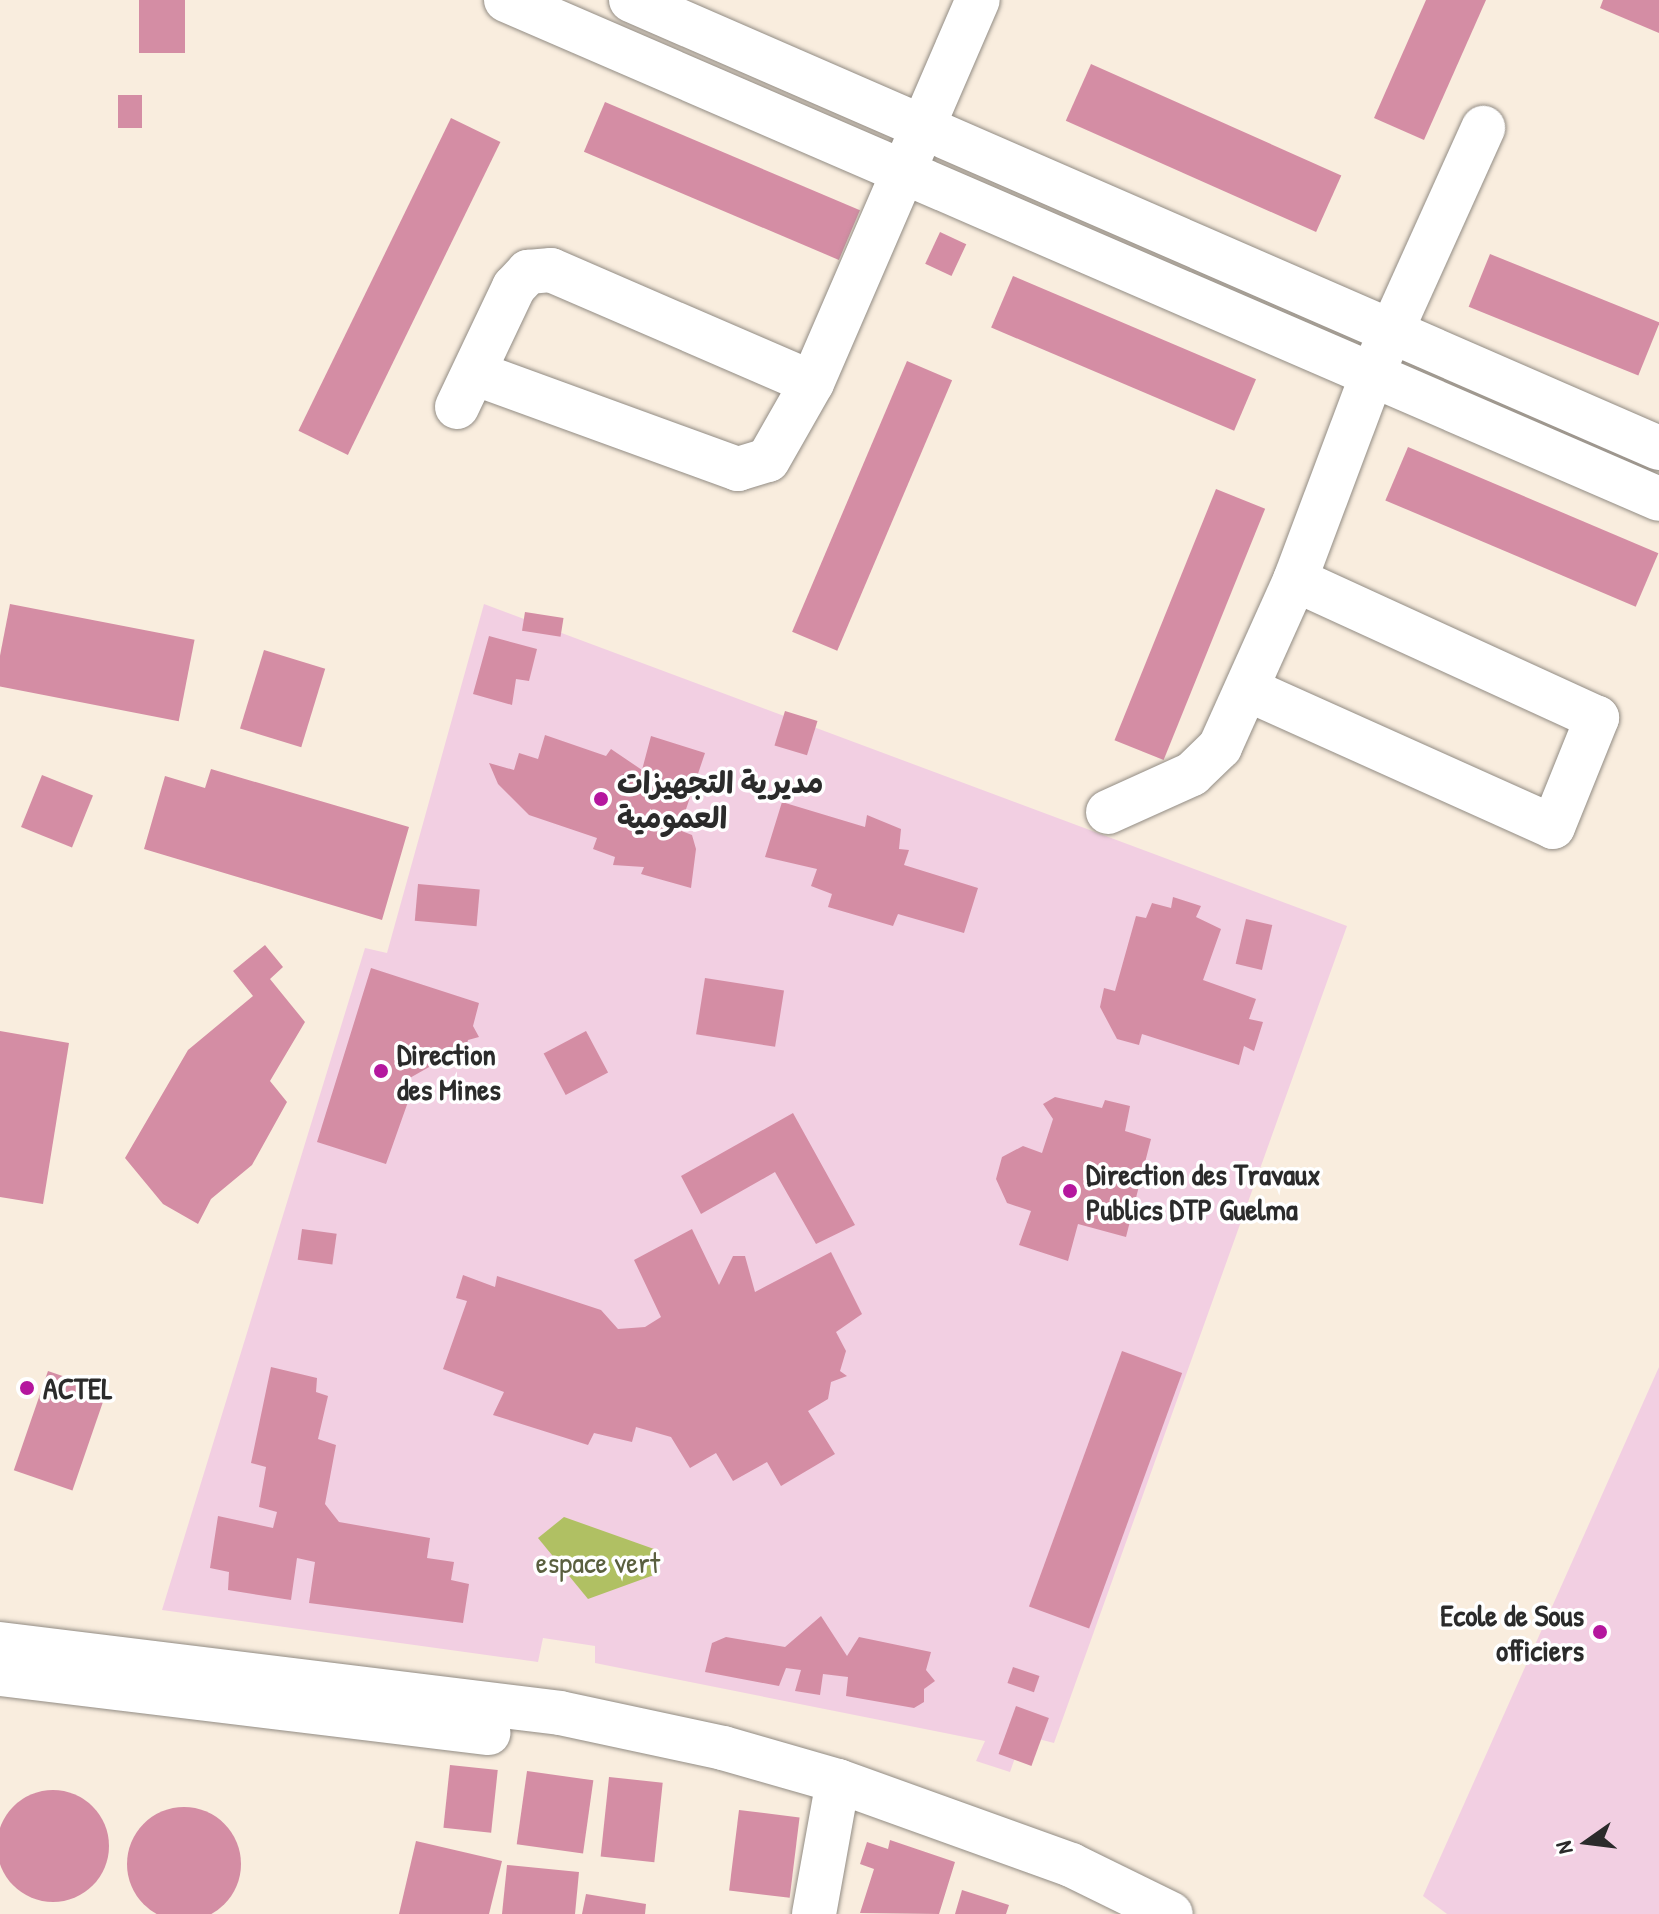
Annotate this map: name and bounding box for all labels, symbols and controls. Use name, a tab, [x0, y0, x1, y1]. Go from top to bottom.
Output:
place label: مديرية التجهيزات العمومية	[617, 764, 824, 834]
marker: مديرية التجهيزات العمومية	[592, 790, 610, 808]
place label: Direction des Mines	[397, 1036, 501, 1106]
marker: Direction des Mines	[372, 1062, 390, 1080]
place label: Direction des Travaux Publics DTP Guelma	[1086, 1156, 1320, 1226]
marker: Direction des Travaux Publics DTP Guelma	[1061, 1182, 1079, 1200]
place label: ACTEL	[43, 1370, 113, 1406]
marker: ACTEL	[18, 1379, 36, 1397]
park label: espace vert	[536, 1544, 660, 1580]
place label: Ecole de Sous officiers	[1440, 1597, 1584, 1668]
marker: Ecole de Sous officiers	[1591, 1623, 1609, 1641]
north arrow	[1547, 1802, 1627, 1882]
text: N	[1548, 1838, 1580, 1857]

